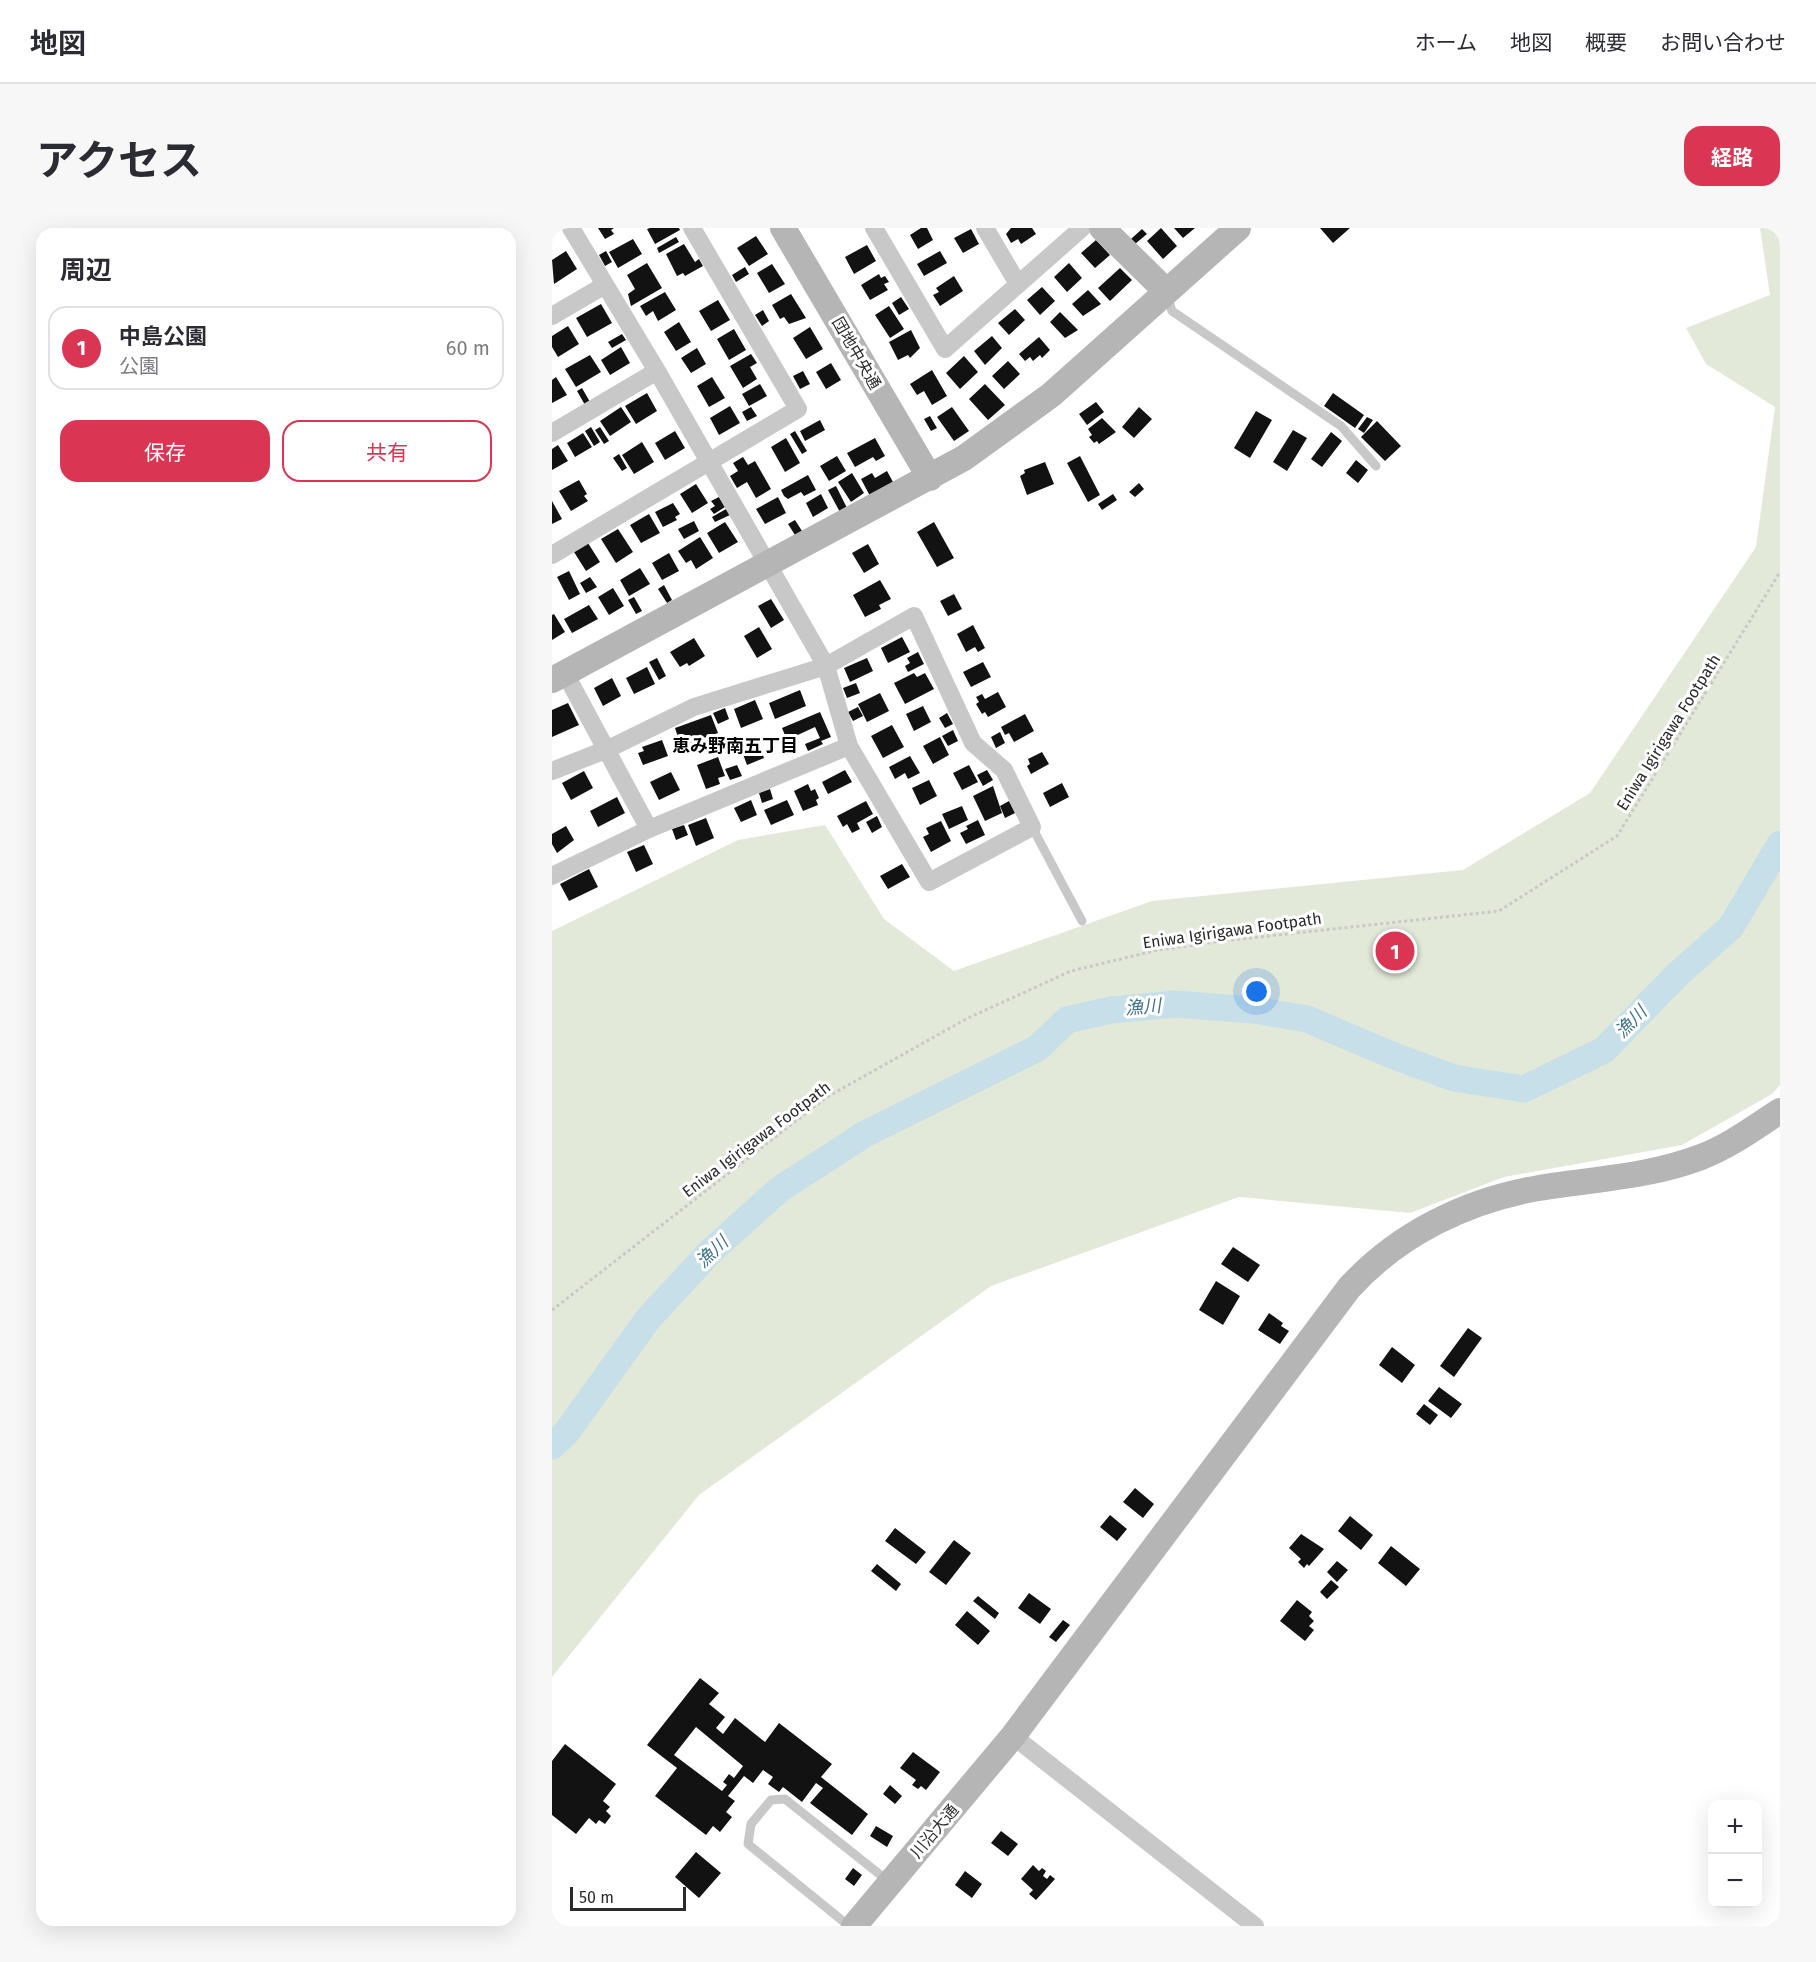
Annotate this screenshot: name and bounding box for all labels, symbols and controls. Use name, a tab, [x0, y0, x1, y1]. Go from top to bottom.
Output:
text: 地図	[30, 27, 86, 60]
text: ホーム	[1415, 30, 1477, 56]
text: 地図	[1510, 30, 1552, 56]
text: 概要	[1585, 30, 1627, 56]
text: お問い合わせ	[1660, 30, 1786, 56]
button: 経路	[1684, 126, 1780, 186]
text: アクセス	[36, 136, 202, 186]
text: 周辺	[60, 255, 112, 286]
street label: 団地中央通	[828, 314, 885, 393]
text: 中島公園	[119, 323, 207, 350]
text: 1	[77, 336, 86, 360]
text: 60 m	[446, 336, 490, 360]
text: 公園	[119, 354, 159, 378]
button: 保存	[60, 420, 270, 482]
button: 共有	[282, 420, 492, 482]
street label: Eniwa Igirigawa Footpath	[1613, 651, 1724, 814]
district label: 恵み野南五丁目	[672, 735, 798, 757]
street label: Eniwa Igirigawa Footpath	[1141, 909, 1323, 952]
pin: 1	[1376, 928, 1414, 974]
your location	[1242, 977, 1271, 1006]
water label: 漁川	[1124, 994, 1164, 1020]
water label: 漁川	[1611, 1000, 1653, 1043]
street label: Eniwa Igirigawa Footpath	[678, 1077, 834, 1201]
water label: 漁川	[691, 1230, 734, 1272]
map controls	[1708, 1800, 1762, 1908]
button: +	[1708, 1800, 1762, 1854]
street label: 川沿大通	[907, 1801, 962, 1862]
button: −	[1708, 1854, 1762, 1908]
scale bar	[570, 1884, 686, 1912]
text: 50 m	[579, 1888, 614, 1907]

